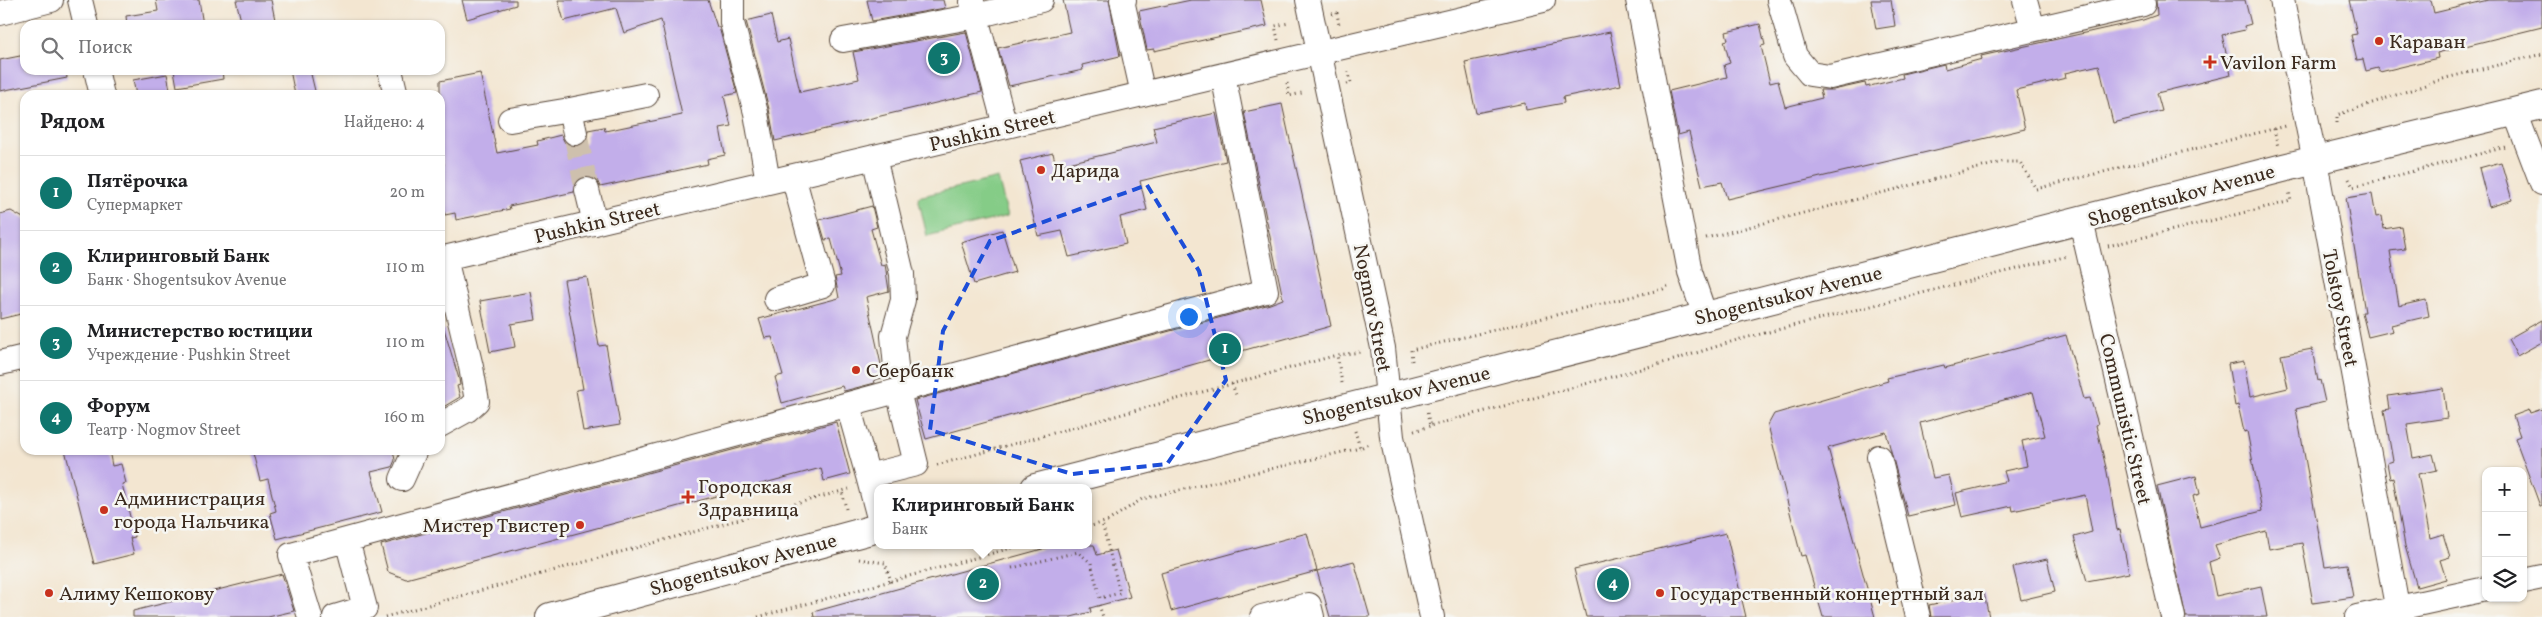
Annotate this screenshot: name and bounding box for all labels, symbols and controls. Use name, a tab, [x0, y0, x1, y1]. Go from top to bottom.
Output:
search box	[20, 20, 445, 75]
place label: Караван	[2389, 29, 2466, 57]
icon: search	[38, 34, 66, 62]
text: Поиск	[78, 35, 132, 61]
marker: Караван	[2373, 35, 2385, 47]
pin: 3	[928, 39, 960, 77]
place label: Vavilon Farm	[2220, 50, 2337, 78]
marker: Vavilon Farm	[2204, 56, 2216, 68]
street label: Pushkin Street	[927, 104, 1058, 160]
text: Рядом	[40, 108, 105, 137]
text: Найдено: 4	[344, 112, 425, 134]
place label: Дарида	[1051, 158, 1120, 186]
street label: Shogentsukov Avenue	[2085, 158, 2278, 235]
marker: Дарида	[1035, 164, 1047, 176]
text: Пятёрочка	[87, 169, 188, 195]
text: 1	[53, 182, 59, 204]
text: 20 m	[390, 182, 425, 204]
text: Супермаркет	[87, 195, 183, 217]
street label: Pushkin Street	[532, 196, 663, 252]
street label: Nogmov Street	[1345, 242, 1397, 375]
text: Клиринговый Банк	[87, 244, 270, 270]
street label: Tolstoy Street	[2314, 247, 2364, 370]
text: 2	[52, 257, 60, 279]
text: 110 m	[386, 257, 425, 279]
street label: Shogentsukov Avenue	[1692, 260, 1885, 334]
text: Банк · Shogentsukov Avenue	[87, 270, 287, 292]
your location	[1176, 304, 1202, 330]
text: Министерство юстиции	[87, 319, 313, 345]
pin: 1	[1209, 330, 1241, 368]
street label: Communistic Street	[2091, 331, 2157, 508]
text: 3	[52, 332, 60, 354]
text: 110 m	[386, 332, 425, 354]
text: Учреждение · Pushkin Street	[87, 345, 291, 367]
place label: Сбербанк	[866, 358, 954, 386]
street label: Shogentsukov Avenue	[1300, 360, 1493, 434]
marker: Сбербанк	[850, 364, 862, 376]
text: Форум	[87, 394, 150, 420]
text: 4	[51, 407, 61, 429]
text: 160 m	[384, 407, 425, 429]
text: Театр · Nogmov Street	[87, 420, 241, 442]
map controls	[2482, 467, 2527, 602]
button: +	[2482, 467, 2527, 512]
place label: Городская Здравница	[698, 474, 799, 525]
popup	[874, 484, 1092, 549]
place label: Администрация города Нальчика	[114, 486, 269, 537]
marker: Городская Здравница	[682, 491, 694, 503]
text: Клиринговый Банк	[892, 493, 1074, 519]
marker: Администрация города Нальчика	[98, 504, 110, 516]
button: −	[2482, 512, 2527, 557]
place label: Мистер Твистер	[423, 513, 570, 541]
marker: Мистер Твистер	[574, 519, 586, 531]
text: Банк	[892, 519, 928, 541]
street label: Shogentsukov Avenue	[647, 527, 840, 604]
button: layers	[2482, 557, 2527, 602]
pin: 2	[967, 565, 999, 603]
pin: 4	[1597, 565, 1629, 603]
place label: Алиму Кешокову	[59, 581, 215, 609]
place label: Государственный концертный зал	[1670, 581, 1984, 609]
marker: Алиму Кешокову	[43, 587, 55, 599]
marker: Государственный концертный зал	[1654, 587, 1666, 599]

